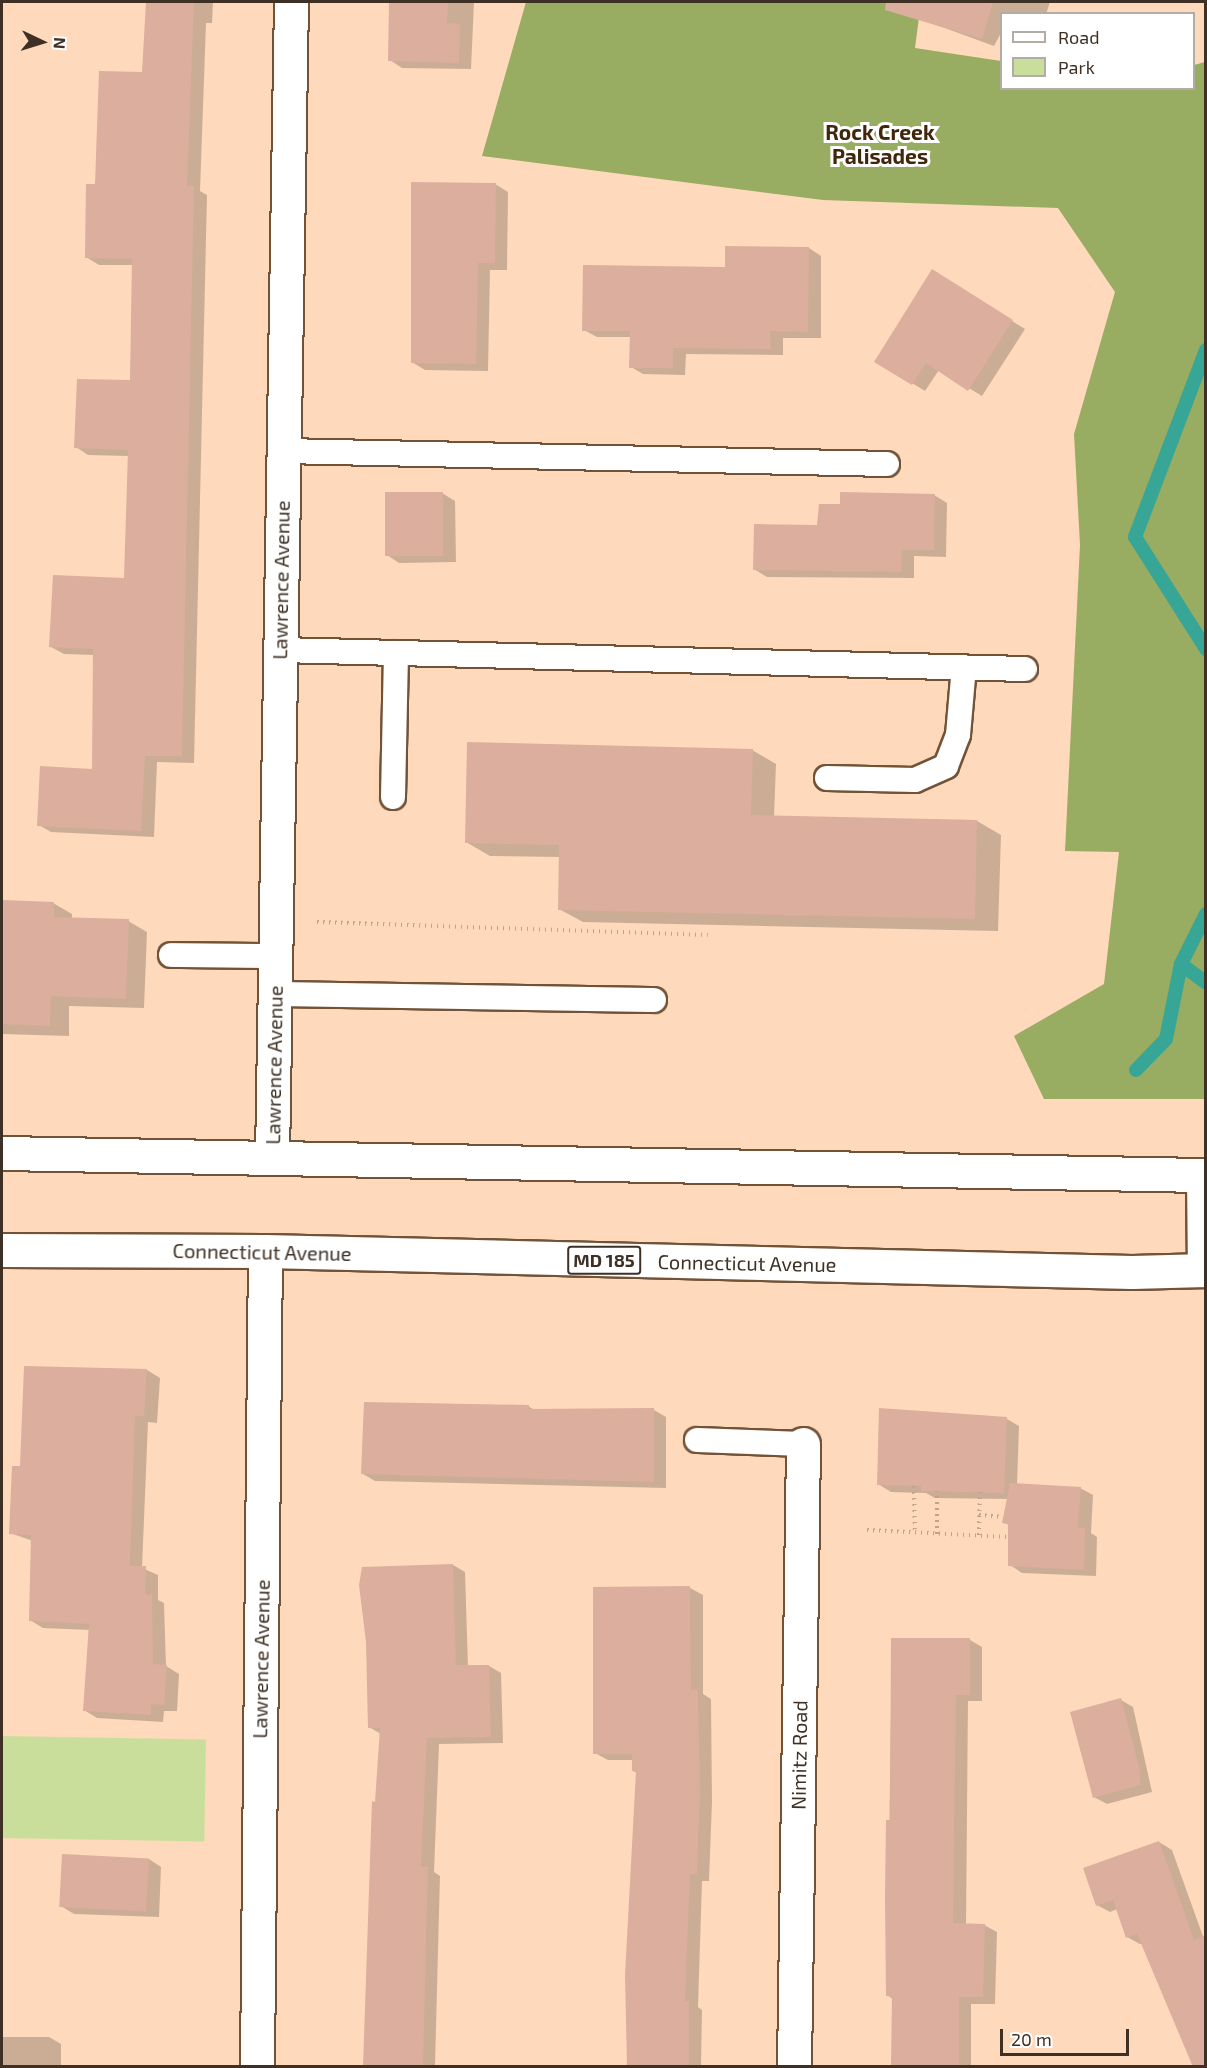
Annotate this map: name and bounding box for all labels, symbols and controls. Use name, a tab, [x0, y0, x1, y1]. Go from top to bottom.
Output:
north arrow	[12, 12, 72, 72]
legend	[1000, 12, 1195, 90]
text: Road	[1058, 26, 1099, 48]
text: N	[51, 37, 70, 50]
text: Park	[1058, 56, 1095, 78]
district label: Rock Creek Palisades	[825, 119, 935, 169]
street label: Lawrence Avenue	[268, 500, 294, 660]
street label: Lawrence Avenue	[261, 985, 287, 1145]
street label: Connecticut Avenue	[172, 1238, 352, 1266]
road number: MD 185	[566, 1245, 642, 1275]
street label: Connecticut Avenue	[657, 1249, 837, 1277]
street label: Lawrence Avenue	[248, 1579, 274, 1739]
street label: Nimitz Road	[786, 1700, 812, 1810]
scale bar	[1003, 2017, 1132, 2055]
text: 20 m	[1011, 2028, 1052, 2050]

